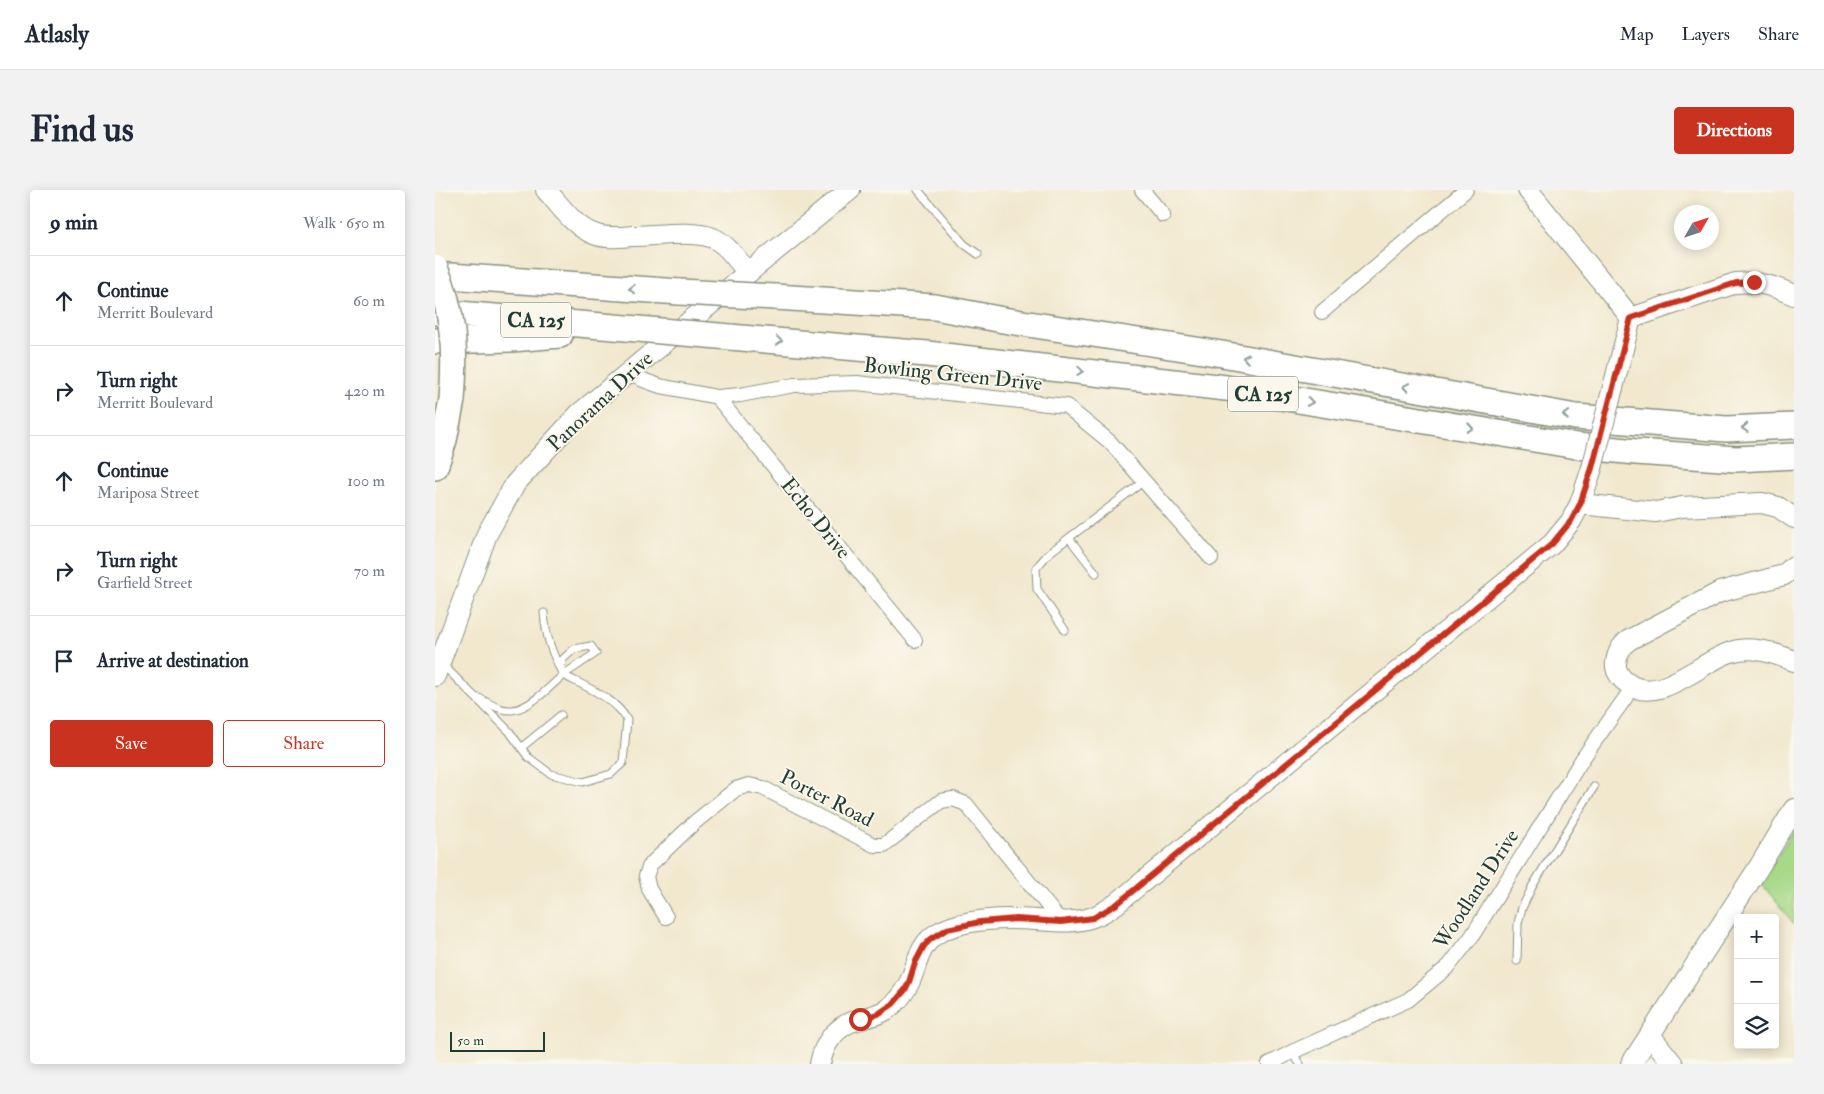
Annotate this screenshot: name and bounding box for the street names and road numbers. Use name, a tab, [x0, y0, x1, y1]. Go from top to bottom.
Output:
road number: CA 125	[501, 302, 571, 338]
street label: Panorama Drive	[542, 345, 659, 457]
street label: Bowling Green Drive	[862, 352, 1044, 397]
road number: CA 125	[1228, 376, 1298, 412]
street label: Echo Drive	[775, 472, 857, 565]
street label: Porter Road	[775, 763, 879, 834]
street label: Woodland Drive	[1427, 824, 1525, 955]

